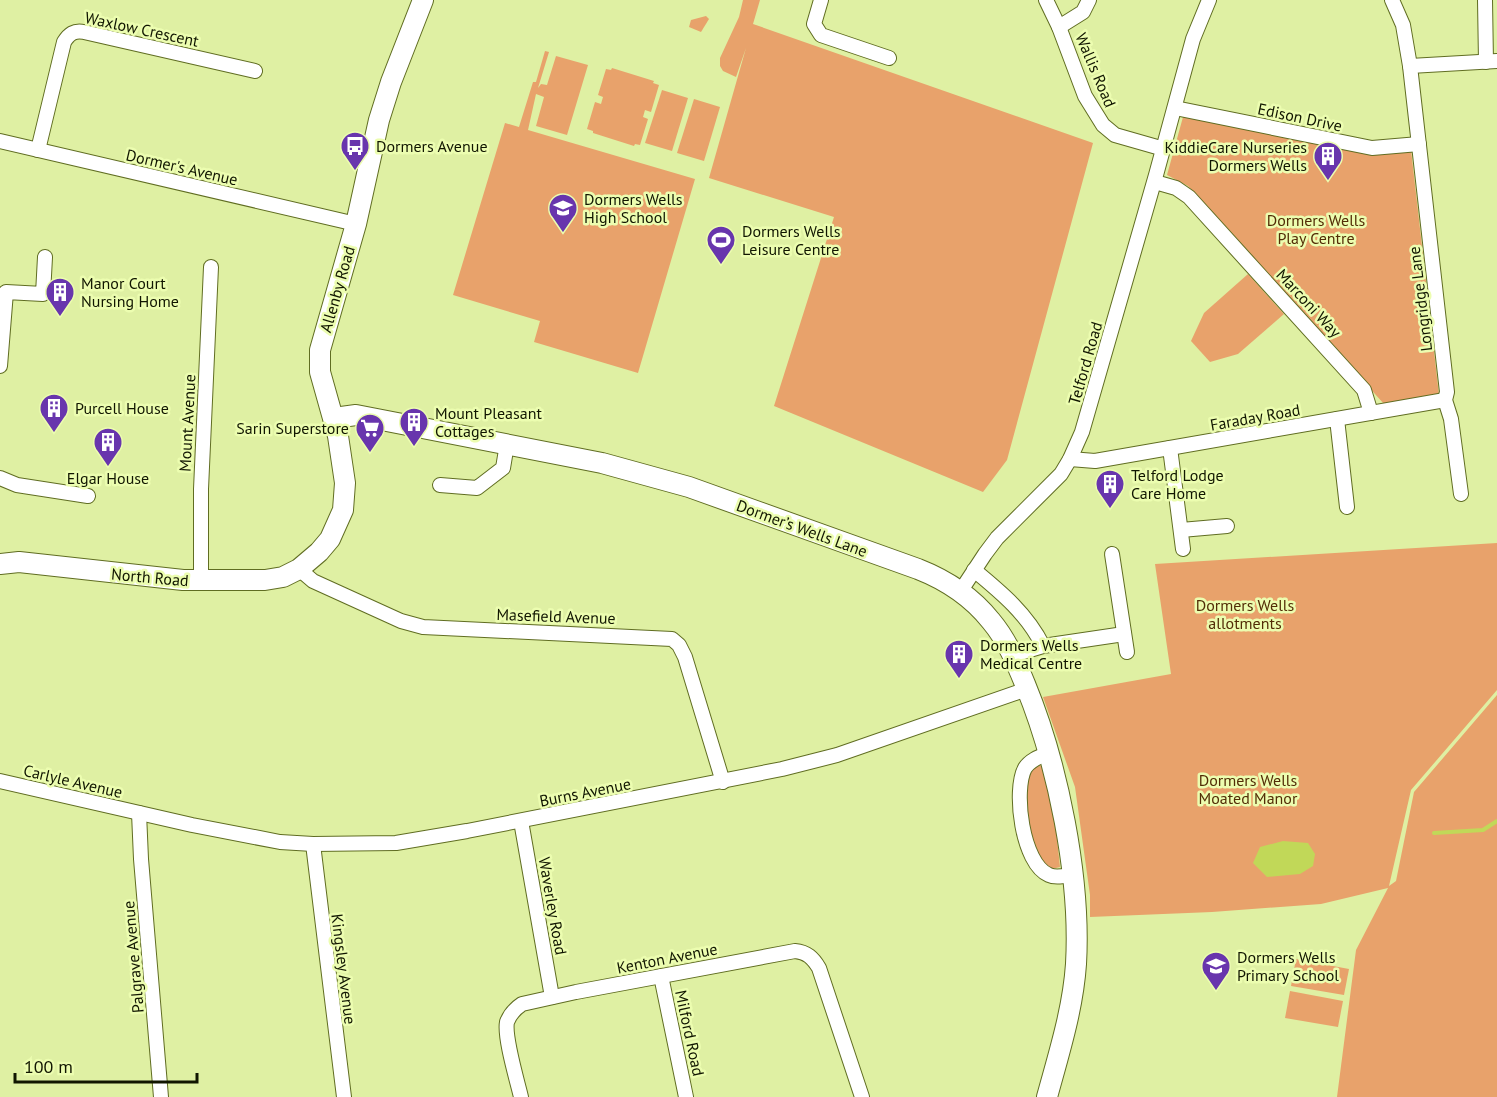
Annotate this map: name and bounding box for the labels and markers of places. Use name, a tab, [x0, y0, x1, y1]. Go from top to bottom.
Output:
bus stop icon: Dormers Avenue	[339, 130, 371, 172]
place label: Dormers Avenue	[376, 136, 488, 156]
place label: KiddieCare Nurseries Dormers Wells	[1164, 137, 1307, 175]
building icon: KiddieCare Nurseries Dormers Wells	[1312, 140, 1344, 182]
place label: Dormers Wells High School	[584, 189, 683, 227]
school or university icon: Dormers Wells High School	[547, 192, 579, 234]
place label: Dormers Wells Leisure Centre	[742, 221, 841, 259]
sports icon: Dormers Wells Leisure Centre	[705, 224, 737, 266]
place label: Manor Court Nursing Home	[81, 273, 179, 311]
building icon: Manor Court Nursing Home	[44, 276, 76, 318]
building icon: Purcell House	[38, 392, 70, 434]
place label: Purcell House	[75, 398, 169, 418]
place label: Mount Pleasant Cottages	[435, 403, 542, 441]
building icon: Mount Pleasant Cottages	[398, 406, 430, 448]
supermarket icon: Sarin Superstore	[354, 412, 386, 454]
place label: Sarin Superstore	[236, 418, 349, 438]
building icon: Elgar House	[92, 426, 124, 468]
place label: Telford Lodge Care Home	[1131, 465, 1224, 503]
place label: Elgar House	[67, 468, 149, 488]
building icon: Telford Lodge Care Home	[1094, 468, 1126, 510]
place label: Dormers Wells Medical Centre	[980, 635, 1082, 673]
building icon: Dormers Wells Medical Centre	[943, 638, 975, 680]
place label: Dormers Wells Primary School	[1237, 947, 1339, 985]
school or university icon: Dormers Wells Primary School	[1200, 950, 1232, 992]

